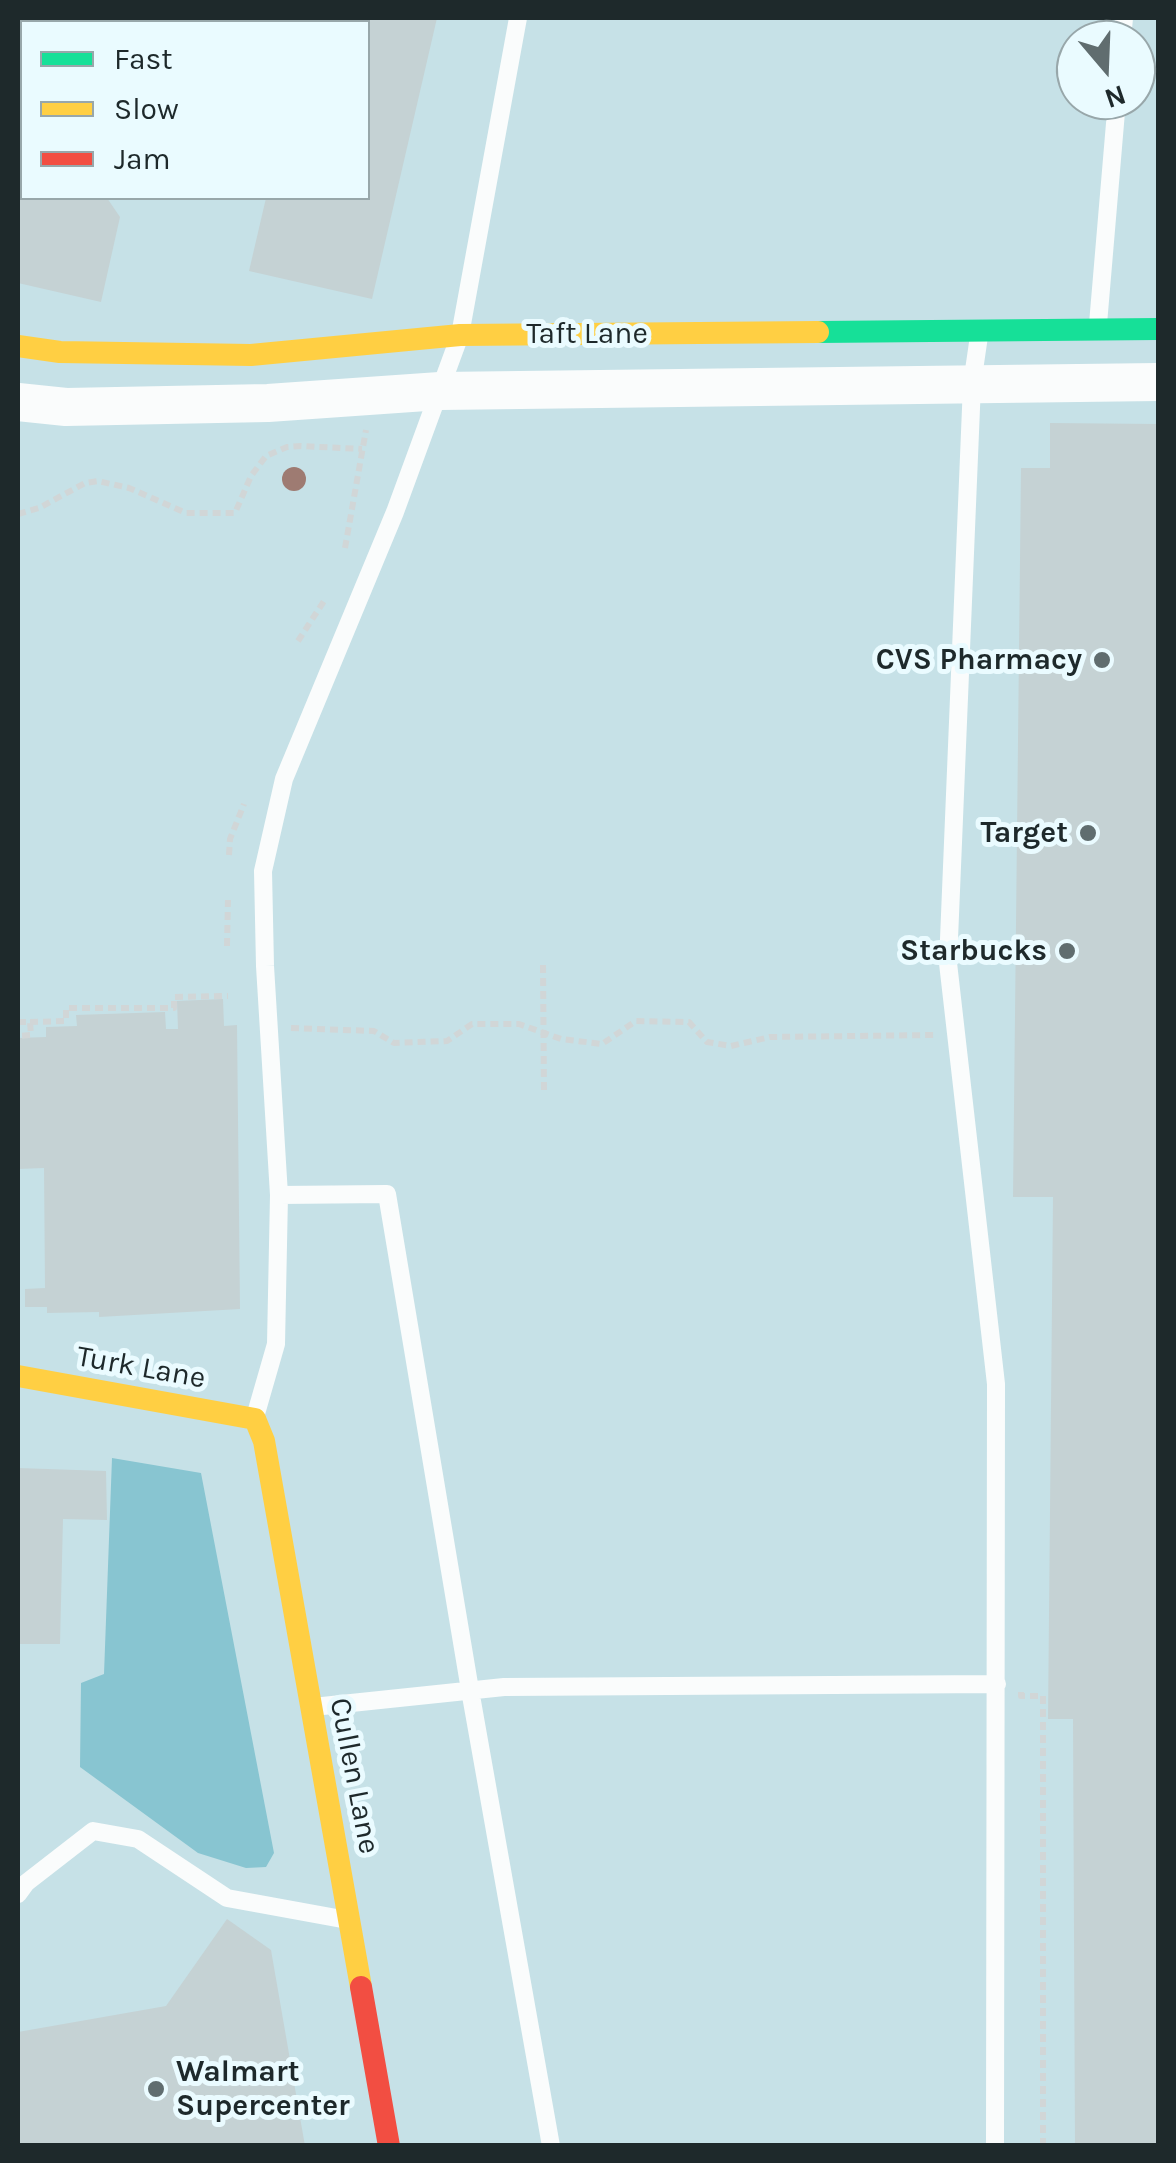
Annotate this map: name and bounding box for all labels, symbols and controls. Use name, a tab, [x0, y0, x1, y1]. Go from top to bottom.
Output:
legend	[20, 20, 370, 200]
north arrow	[1056, 20, 1156, 120]
text: Fast	[114, 41, 173, 77]
text: N	[1100, 78, 1130, 116]
text: Slow	[114, 91, 179, 127]
text: Jam	[114, 141, 171, 177]
street label: Taft Lane	[526, 316, 648, 352]
place label: CVS Pharmacy	[876, 642, 1082, 678]
marker: CVS Pharmacy	[1091, 649, 1113, 671]
place label: Target	[981, 815, 1068, 851]
marker: Target	[1077, 822, 1099, 844]
place label: Starbucks	[900, 933, 1047, 969]
marker: Starbucks	[1056, 940, 1078, 962]
street label: Turk Lane	[74, 1339, 208, 1397]
street label: Cullen Lane	[321, 1695, 387, 1857]
place label: Walmart Supercenter	[176, 2054, 350, 2124]
marker: Walmart Supercenter	[145, 2078, 167, 2100]

